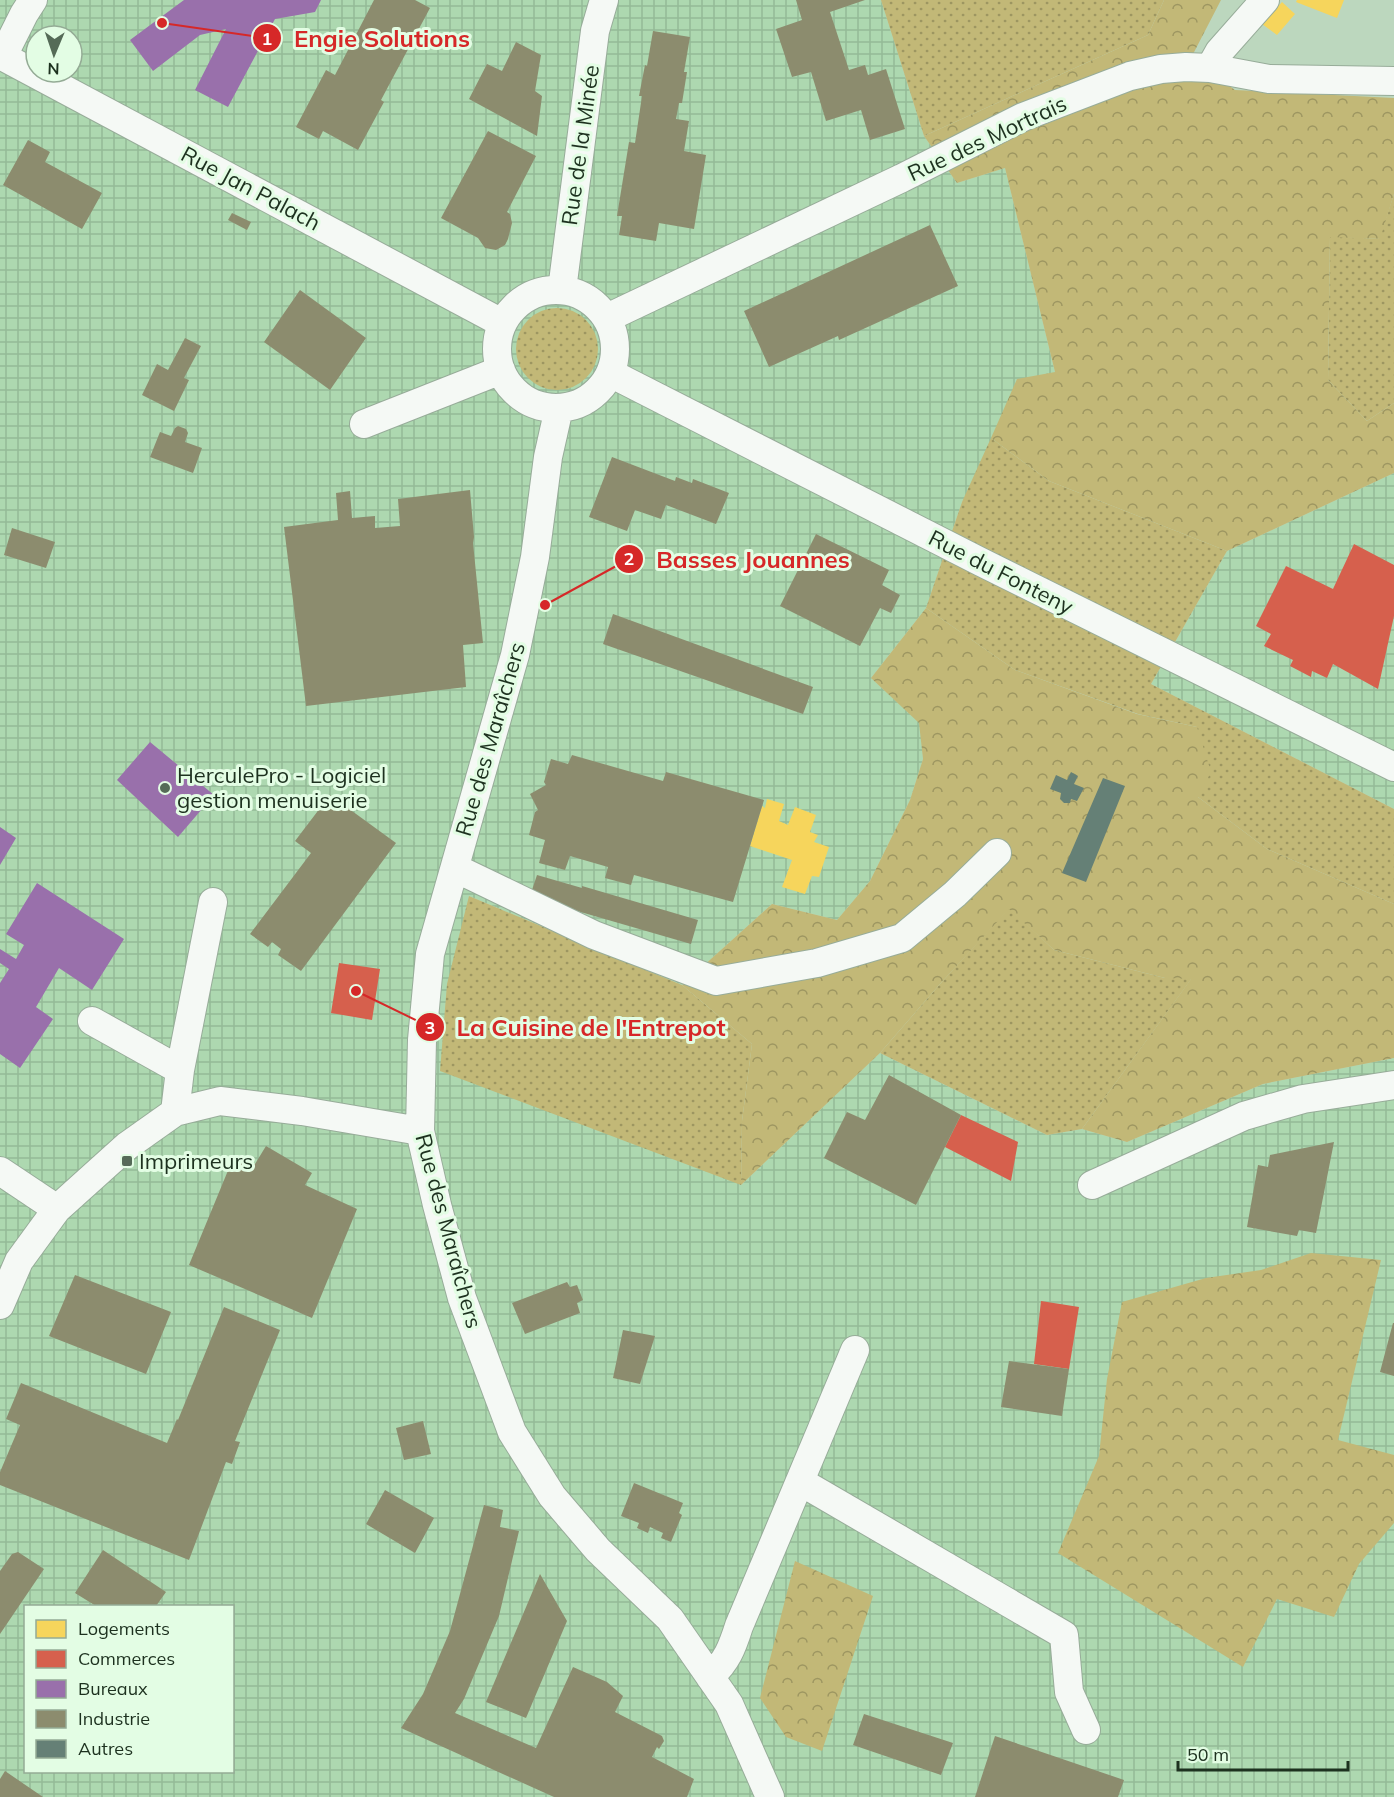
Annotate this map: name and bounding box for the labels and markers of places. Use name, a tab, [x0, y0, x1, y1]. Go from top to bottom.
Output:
callout: Engie Solutions	[252, 17, 482, 59]
callout: Basses Jouannes	[614, 538, 862, 580]
place label: HerculePro - Logiciel gestion menuiserie	[177, 761, 386, 814]
marker: HerculePro - Logiciel gestion menuiserie	[158, 781, 172, 795]
callout: La Cuisine de l'Entrepot	[415, 1006, 738, 1048]
place label: Imprimeurs	[139, 1147, 253, 1175]
marker: Imprimeurs	[120, 1154, 134, 1168]

